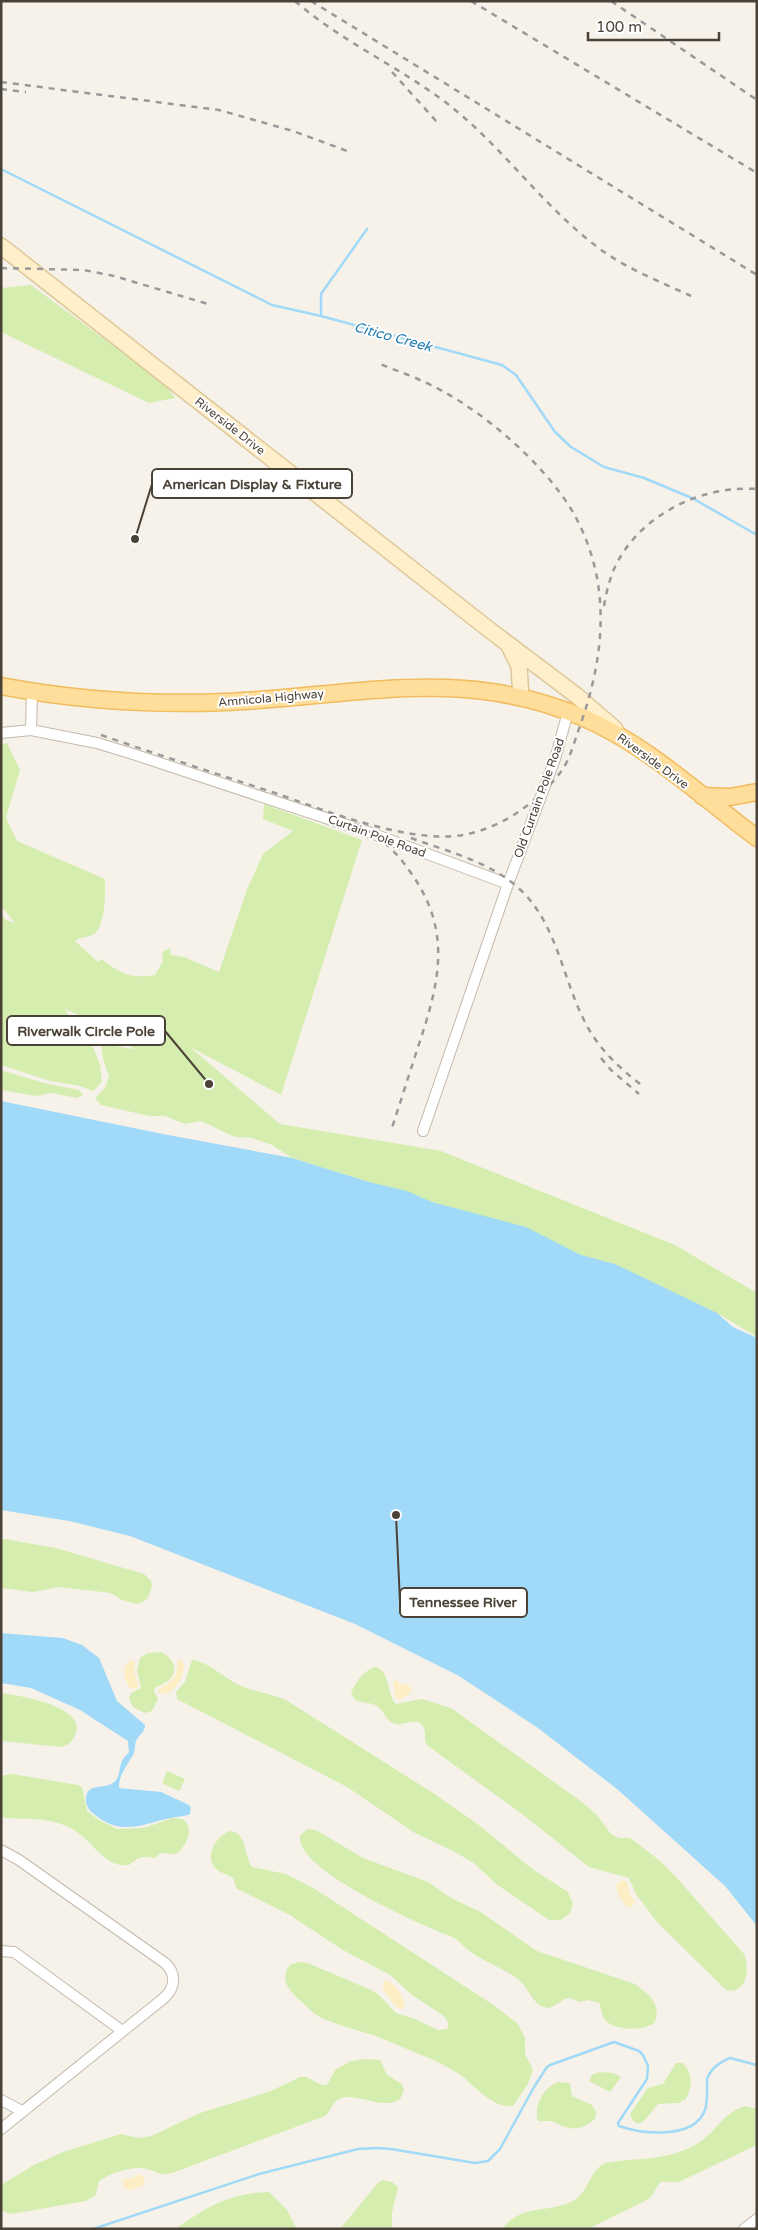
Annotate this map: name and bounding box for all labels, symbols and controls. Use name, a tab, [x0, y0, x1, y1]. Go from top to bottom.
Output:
scale bar	[588, 10, 719, 42]
text: 100 m	[596, 18, 642, 36]
water label: Citico Creek	[352, 318, 435, 356]
street label: Riverside Drive	[192, 394, 268, 458]
callout: American Display & Fixture	[152, 469, 352, 498]
text: American Display & Fixture	[162, 476, 342, 493]
street label: Amnicola Highway	[218, 686, 325, 710]
street label: Riverside Drive	[615, 730, 692, 792]
street label: Old Curtain Pole Road	[511, 736, 567, 860]
street label: Curtain Pole Road	[326, 812, 428, 860]
callout: Riverwalk Circle Pole	[7, 1016, 165, 1045]
text: Riverwalk Circle Pole	[17, 1023, 155, 1040]
callout: Tennessee River	[400, 1588, 527, 1617]
text: Tennessee River	[408, 1594, 517, 1611]

